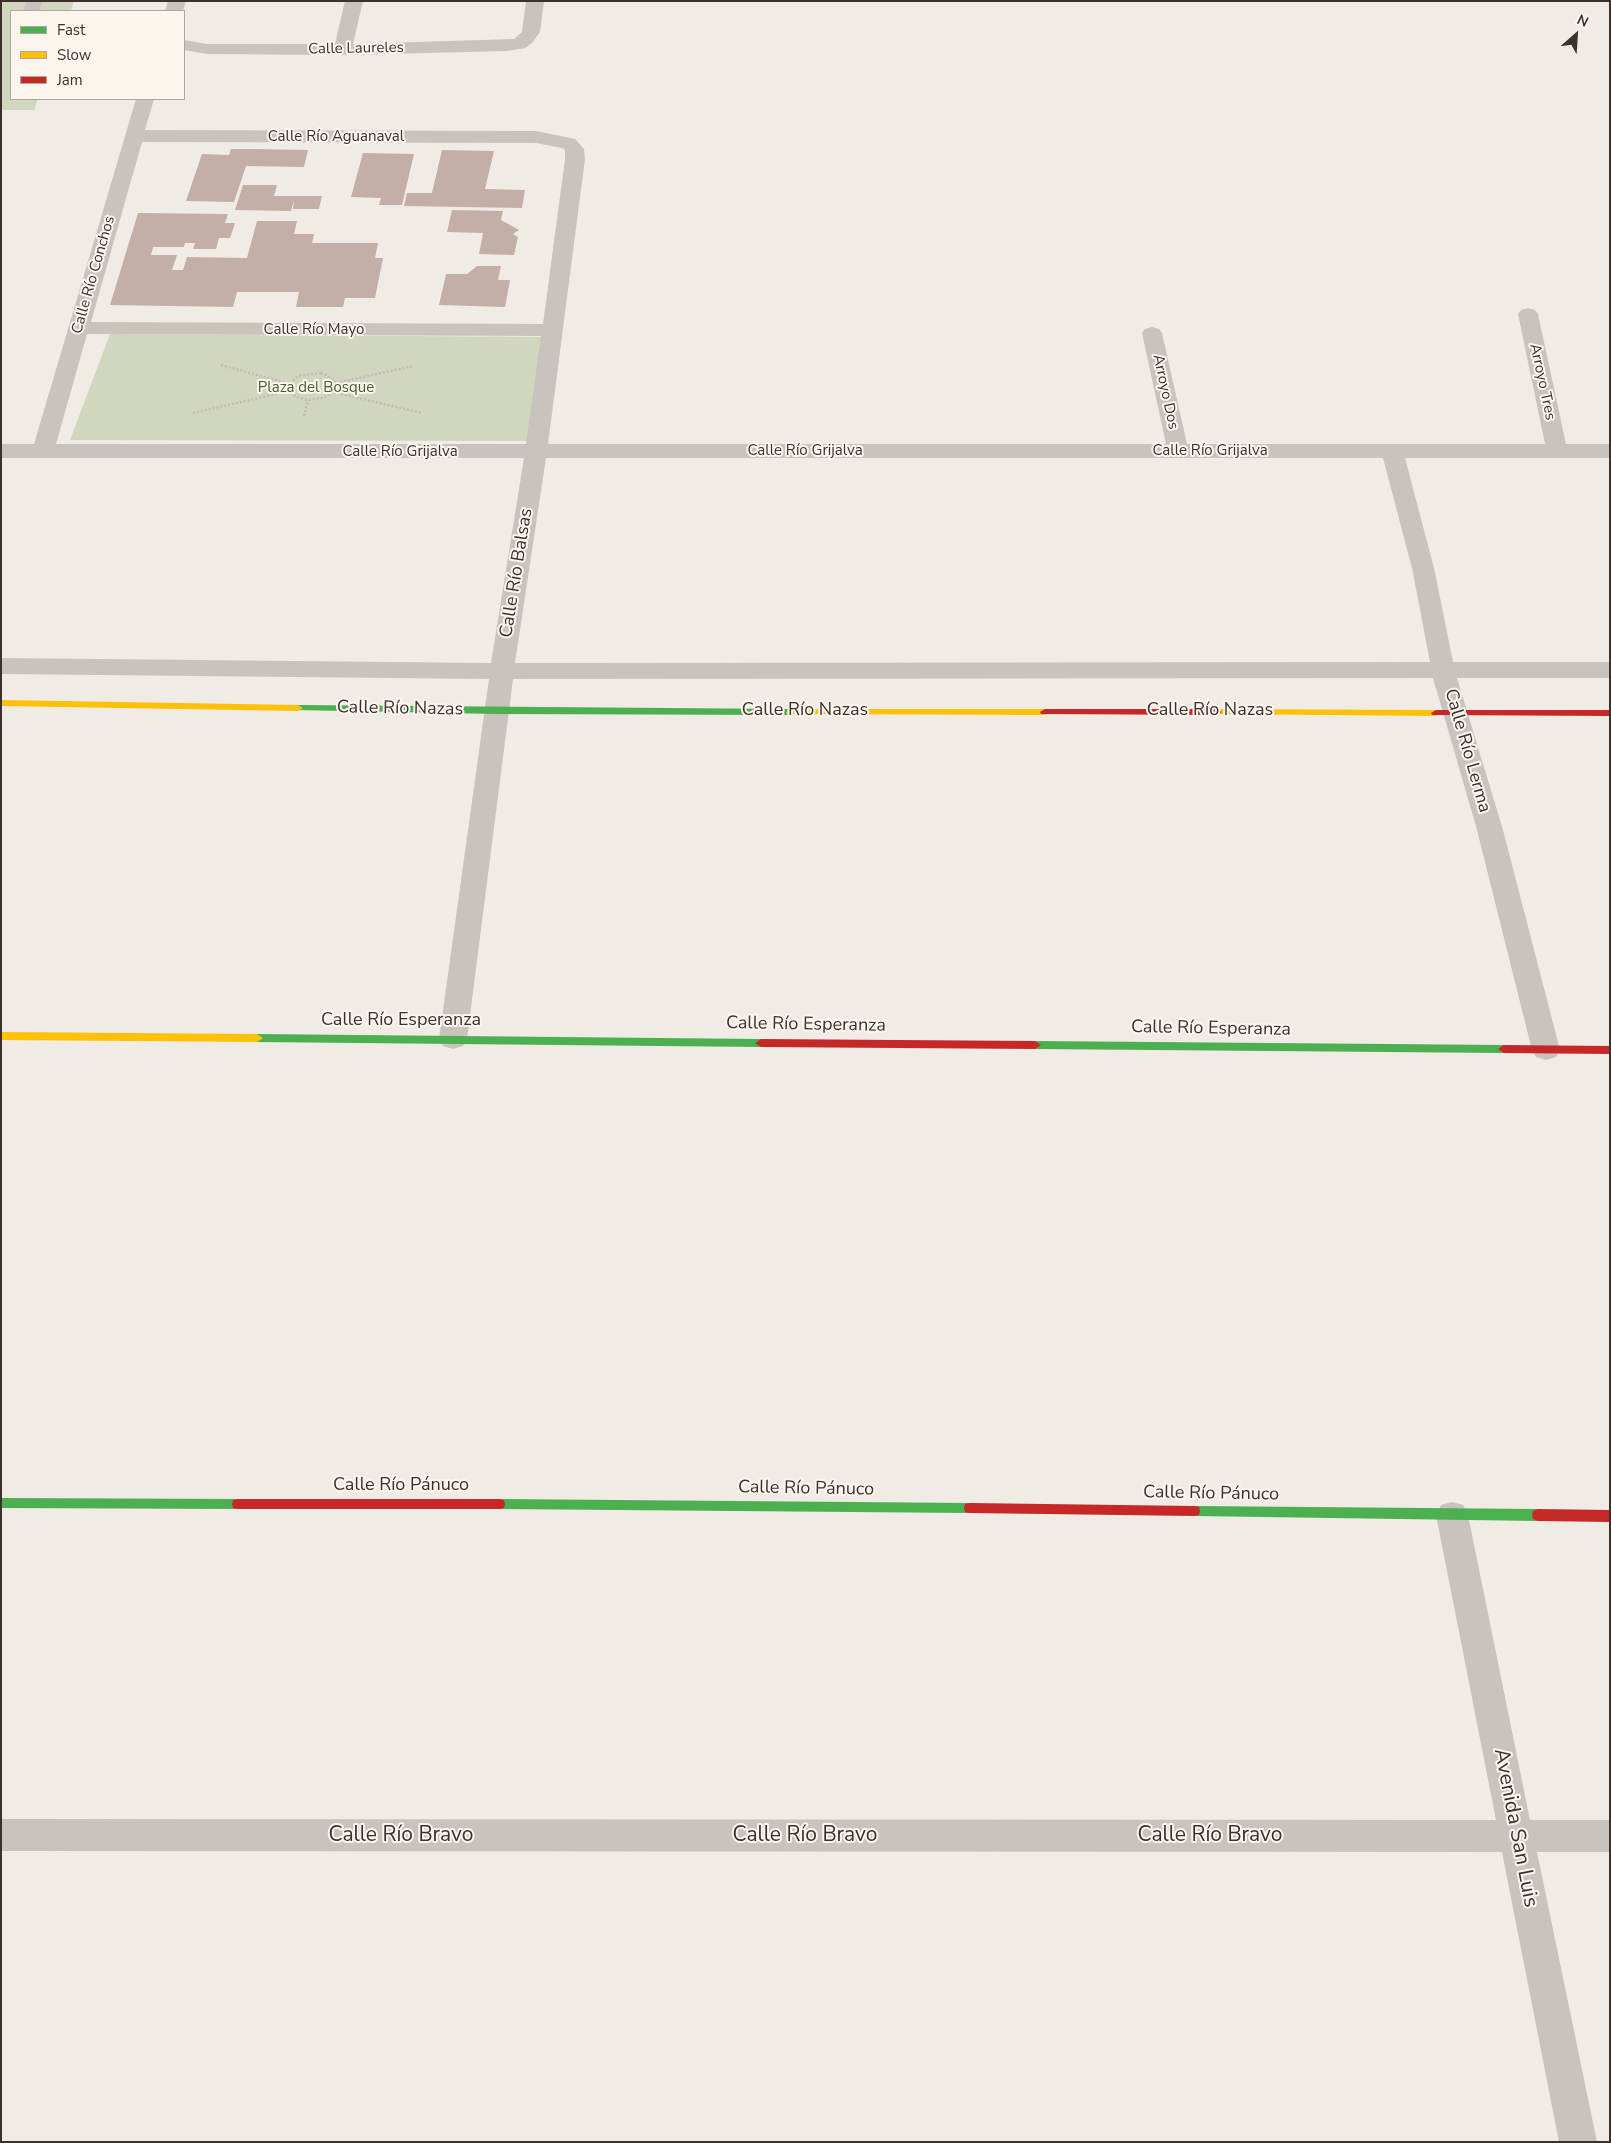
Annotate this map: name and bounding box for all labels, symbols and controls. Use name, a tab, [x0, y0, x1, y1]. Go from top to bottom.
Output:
legend	[10, 10, 185, 100]
north arrow	[1551, 10, 1601, 60]
text: N	[1574, 10, 1592, 32]
text: Fast	[57, 20, 85, 40]
street label: Calle Laureles	[308, 39, 404, 59]
text: Slow	[57, 45, 91, 65]
text: Jam	[57, 70, 83, 90]
street label: Calle Río Aguanaval	[268, 128, 404, 146]
street label: Calle Río Conchos	[69, 214, 119, 336]
street label: Calle Río Mayo	[264, 321, 364, 339]
street label: Arroyo Tres	[1525, 342, 1559, 422]
street label: Arroyo Dos	[1148, 353, 1182, 431]
park label: Plaza del Bosque	[258, 379, 374, 397]
street label: Calle Río Grijalva	[747, 442, 863, 460]
street label: Calle Río Grijalva	[1152, 442, 1268, 460]
street label: Calle Río Grijalva	[342, 443, 458, 461]
street label: Calle Río Balsas	[496, 507, 538, 639]
street label: Calle Río Lerma	[1439, 687, 1495, 815]
street label: Calle Río Nazas	[337, 697, 463, 721]
street label: Calle Río Nazas	[742, 700, 868, 722]
street label: Calle Río Nazas	[1147, 700, 1273, 722]
street label: Calle Río Esperanza	[321, 1010, 481, 1032]
street label: Calle Río Esperanza	[726, 1013, 886, 1037]
street label: Calle Río Esperanza	[1131, 1017, 1291, 1041]
street label: Calle Río Pánuco	[333, 1475, 469, 1497]
street label: Calle Río Pánuco	[738, 1477, 874, 1501]
street label: Calle Río Pánuco	[1143, 1482, 1279, 1506]
street label: Avenida San Luis	[1487, 1746, 1543, 1910]
street label: Calle Río Bravo	[329, 1823, 473, 1849]
street label: Calle Río Bravo	[733, 1823, 877, 1849]
street label: Calle Río Bravo	[1138, 1823, 1282, 1849]

